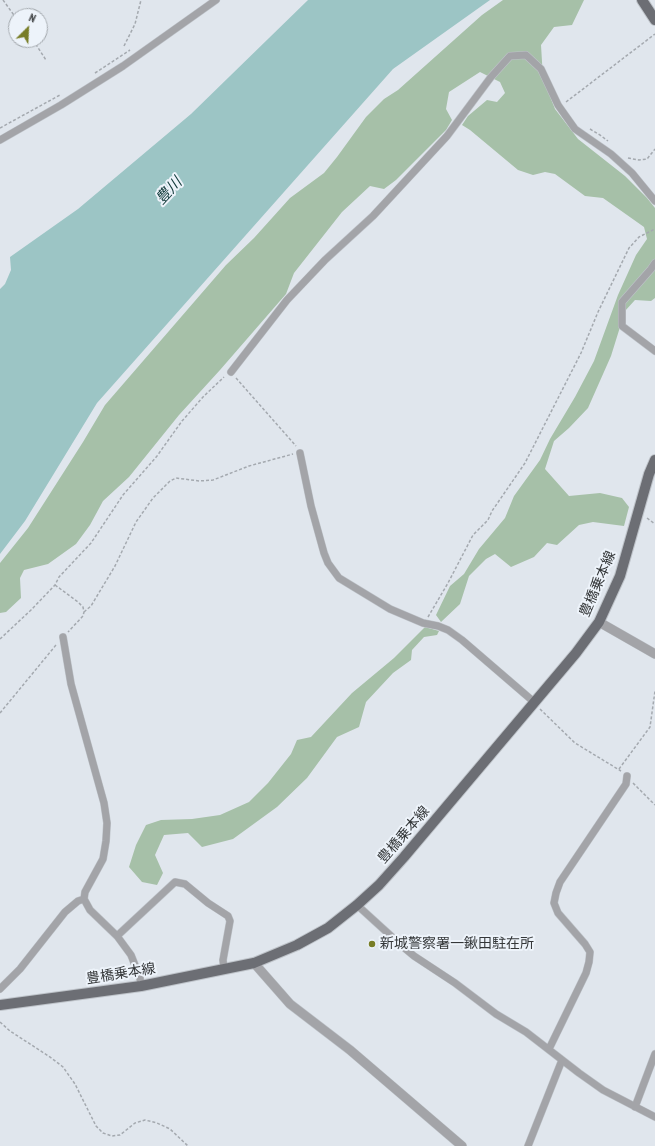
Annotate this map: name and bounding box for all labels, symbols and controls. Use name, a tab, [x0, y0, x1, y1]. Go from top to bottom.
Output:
north arrow	[8, 8, 48, 48]
text: N	[27, 10, 38, 26]
water label: 豊川	[152, 174, 186, 208]
street label: 豊橋乗本線	[577, 549, 619, 619]
street label: 豊橋乗本線	[375, 803, 433, 867]
place label: 新城警察署一鍬田駐在所	[380, 936, 534, 952]
marker: 新城警察署一鍬田駐在所	[367, 939, 377, 949]
street label: 豊橋乗本線	[85, 960, 157, 988]

